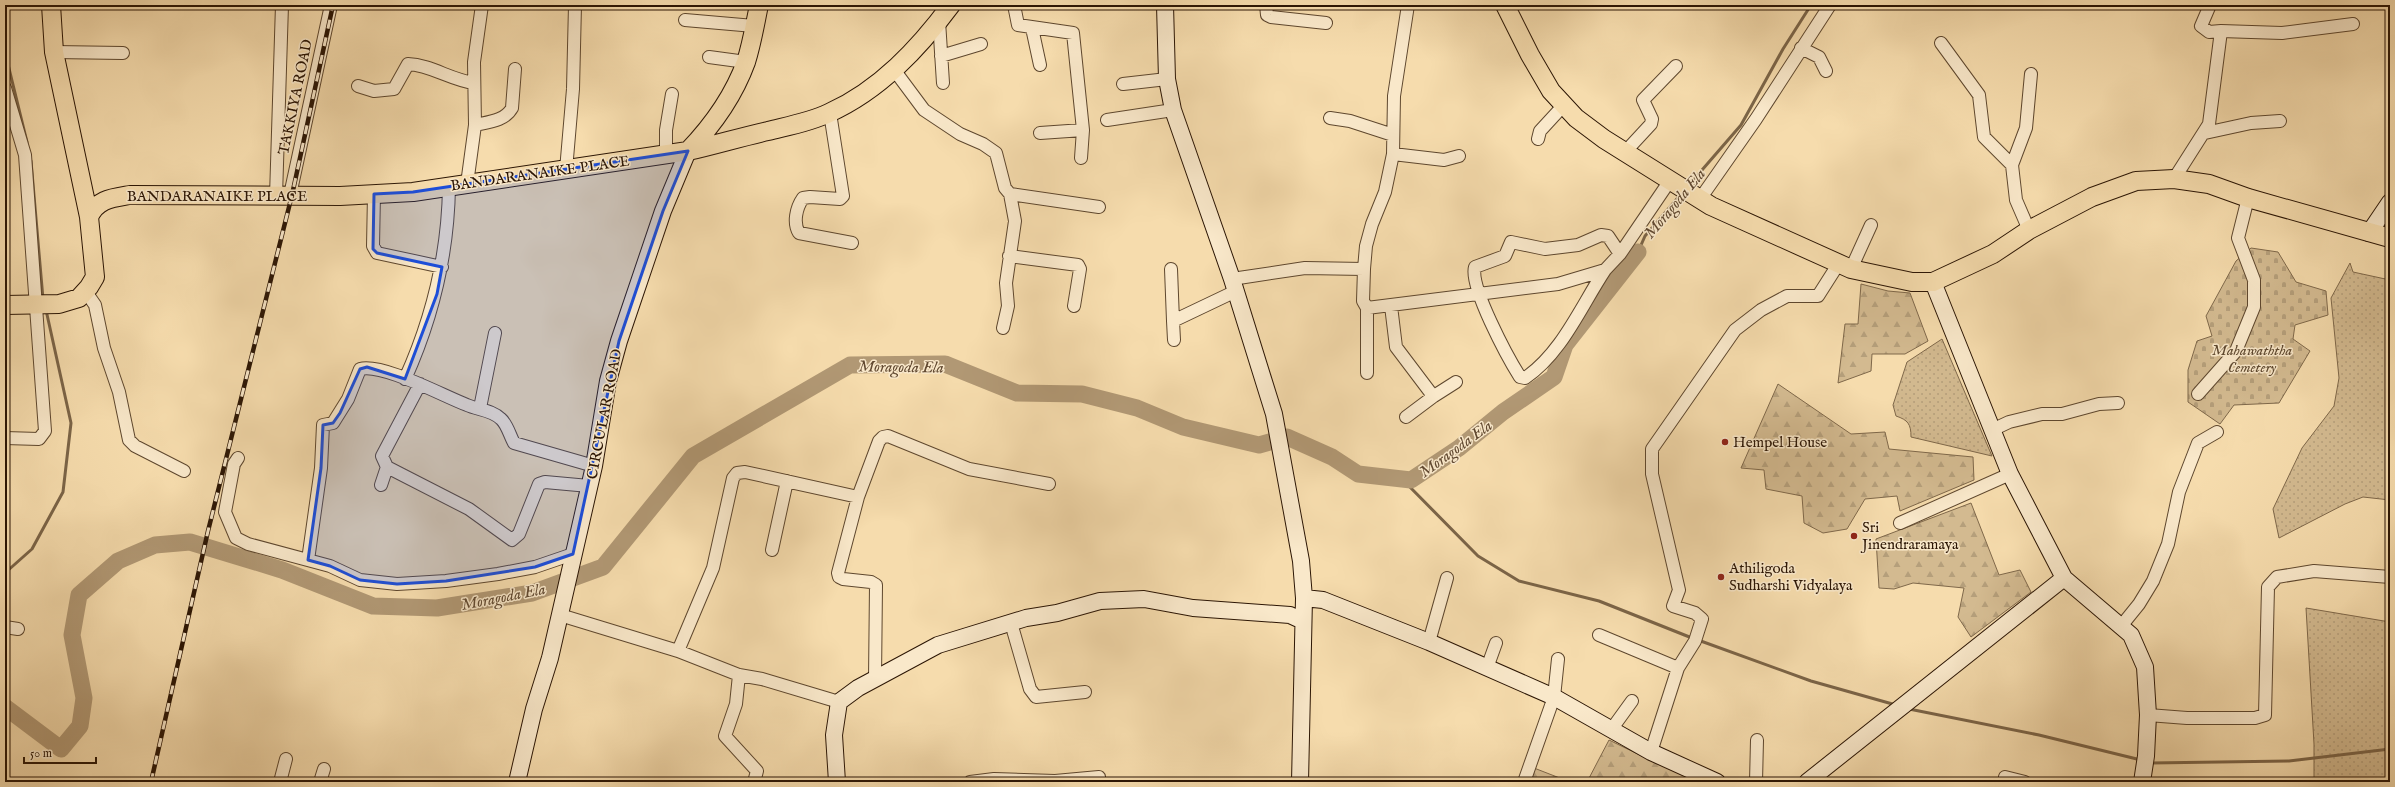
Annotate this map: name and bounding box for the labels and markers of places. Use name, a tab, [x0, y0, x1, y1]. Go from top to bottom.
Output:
place label: Hempel House	[1733, 433, 1827, 452]
marker: Hempel House	[1720, 437, 1730, 447]
place label: Sri Jinendraramaya	[1860, 518, 1959, 554]
marker: Sri Jinendraramaya	[1849, 531, 1859, 541]
place label: Athiligoda Sudharshi Vidyalaya	[1728, 559, 1853, 595]
marker: Athiligoda Sudharshi Vidyalaya	[1716, 572, 1726, 582]

